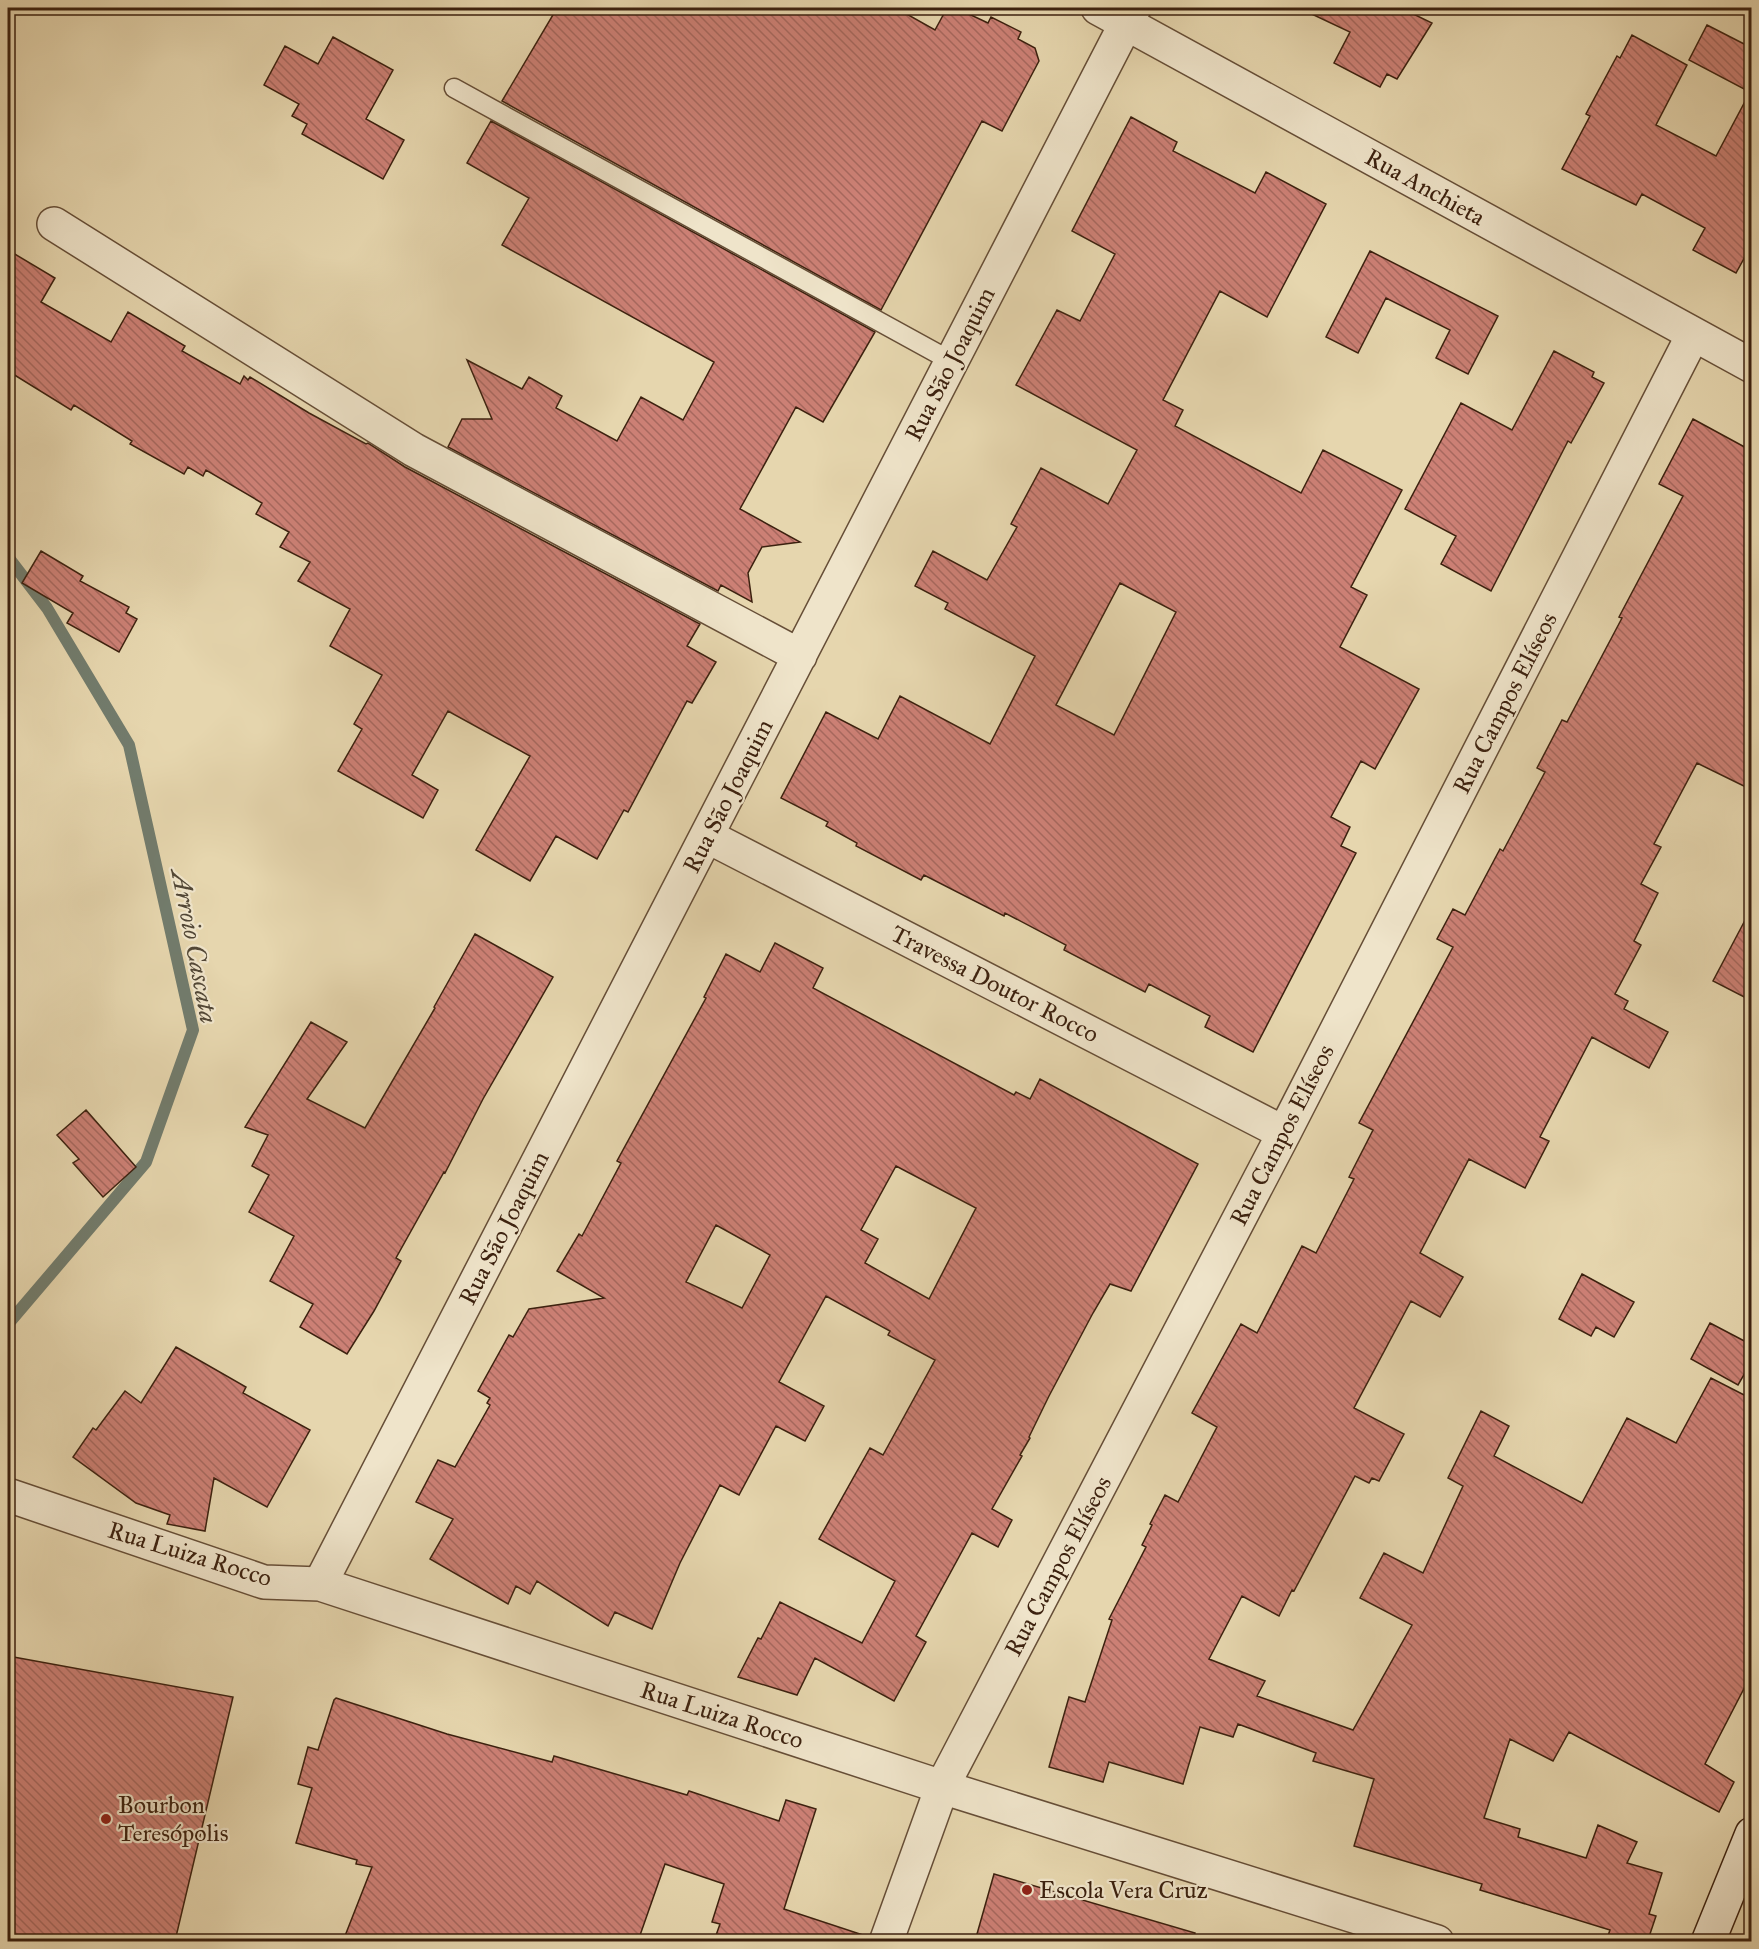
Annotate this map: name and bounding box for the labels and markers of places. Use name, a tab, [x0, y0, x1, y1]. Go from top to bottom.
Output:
place label: Bourbon Teresópolis	[118, 1790, 228, 1848]
marker: Bourbon Teresópolis	[99, 1812, 113, 1826]
place label: Escola Vera Cruz	[1039, 1875, 1208, 1905]
marker: Escola Vera Cruz	[1020, 1883, 1034, 1897]

